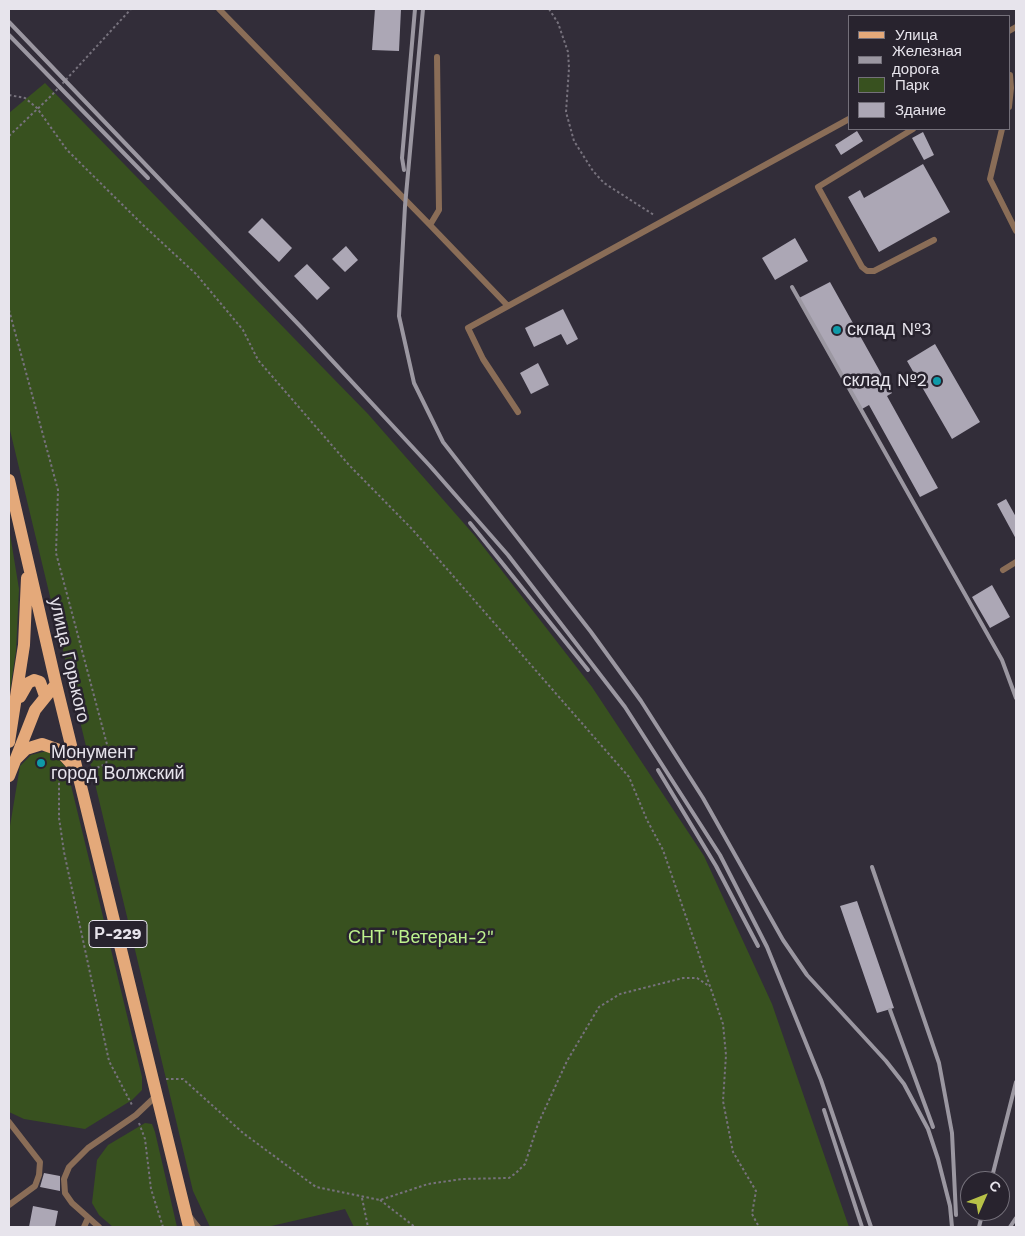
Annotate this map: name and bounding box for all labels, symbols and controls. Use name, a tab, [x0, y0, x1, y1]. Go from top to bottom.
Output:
legend	[848, 15, 1010, 130]
text: Улица	[895, 26, 938, 44]
text: Железная дорога	[892, 42, 962, 78]
text: Парк	[895, 76, 929, 94]
text: Здание	[895, 101, 946, 119]
place label: склад №3	[847, 319, 931, 341]
marker: склад №3	[831, 324, 843, 336]
place label: склад №2	[843, 370, 927, 392]
marker: склад №2	[931, 375, 943, 387]
street label: улица Горького	[44, 595, 94, 725]
place label: Монумент город Волжский	[51, 742, 185, 784]
marker: Монумент город Волжский	[35, 757, 47, 769]
road number: Р-229	[89, 921, 147, 948]
park label: СНТ "Ветеран-2"	[348, 927, 494, 949]
north arrow	[960, 1171, 1010, 1221]
text: С	[986, 1177, 1004, 1195]

